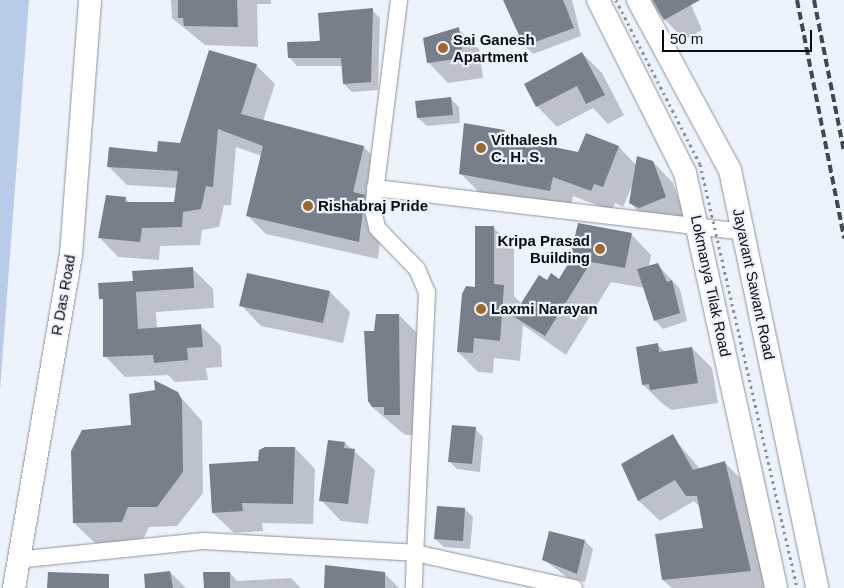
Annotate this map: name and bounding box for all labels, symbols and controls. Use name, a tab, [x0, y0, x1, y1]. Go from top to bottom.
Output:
scale bar	[664, 20, 814, 52]
place label: Sai Ganesh Apartment	[453, 30, 535, 65]
text: 50 m	[670, 30, 703, 47]
marker: Sai Ganesh Apartment	[437, 42, 449, 54]
place label: Vithalesh C. H. S.	[491, 130, 557, 165]
marker: Vithalesh C. H. S.	[475, 142, 487, 154]
place label: Rishabraj Pride	[318, 197, 428, 215]
marker: Rishabraj Pride	[302, 200, 314, 212]
street label: Jayavant Sawant Road	[729, 207, 779, 361]
street label: Lokmanya Tilak Road	[687, 213, 735, 359]
place label: Kripa Prasad Building	[497, 231, 590, 266]
marker: Kripa Prasad Building	[594, 243, 606, 255]
street label: R Das Road	[47, 253, 79, 337]
place label: Laxmi Narayan	[491, 300, 598, 318]
marker: Laxmi Narayan	[475, 303, 487, 315]

